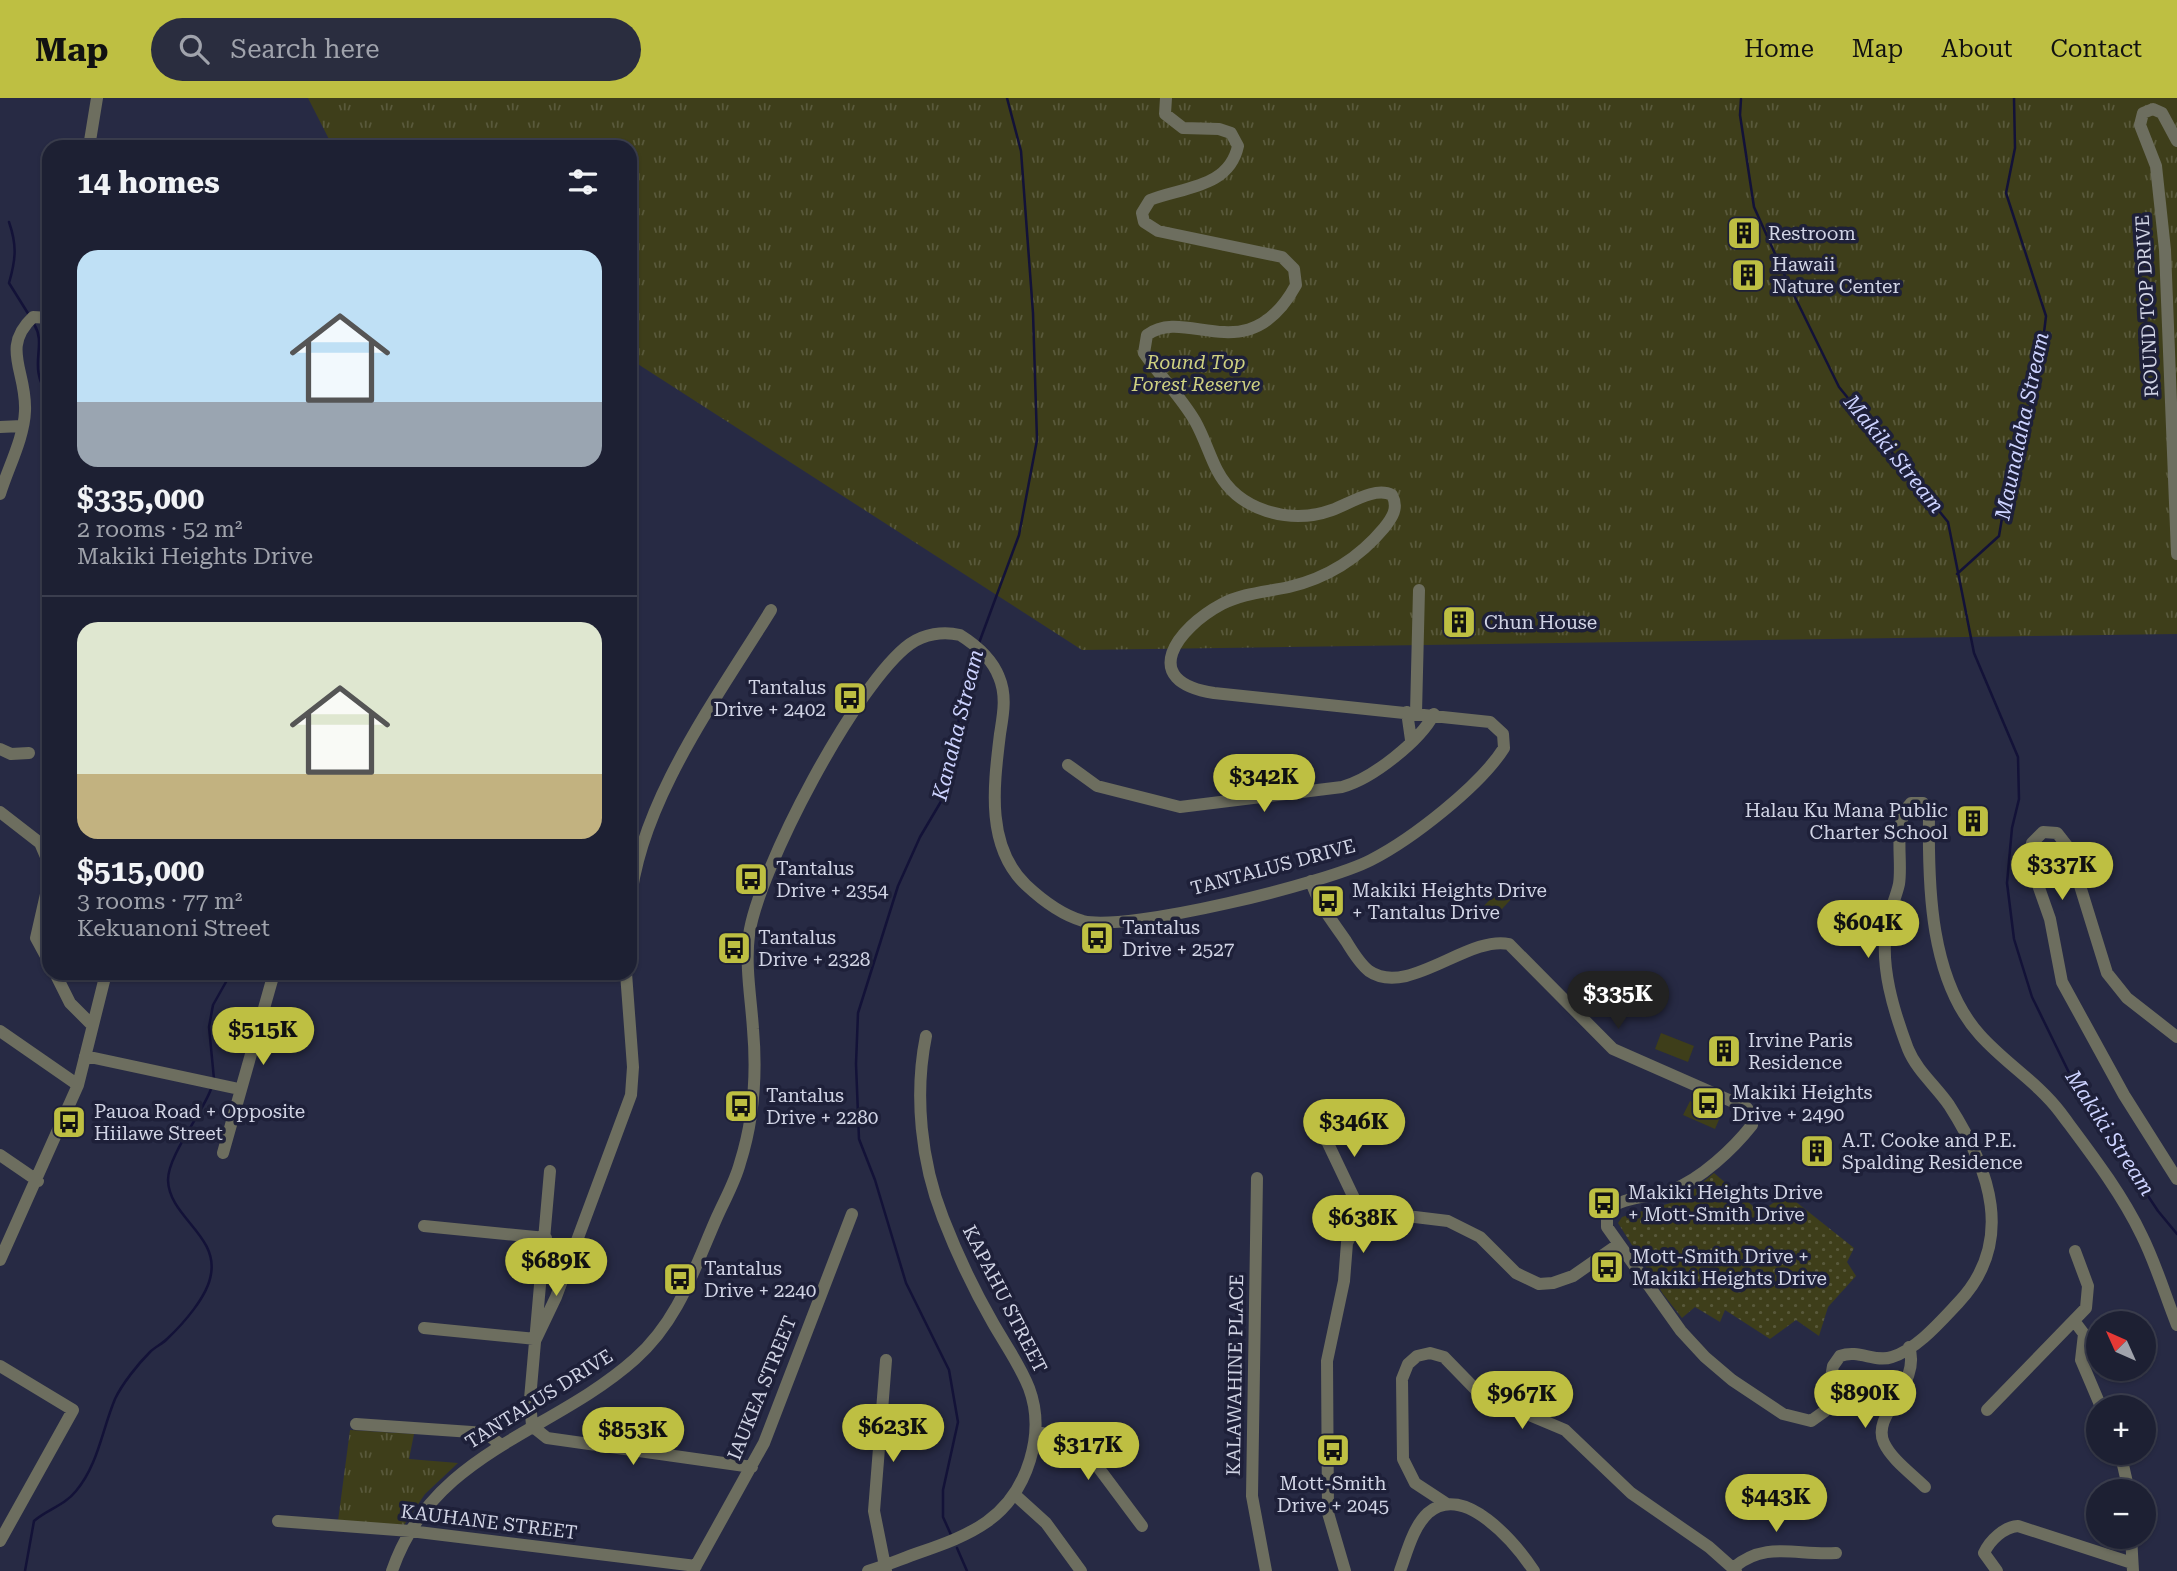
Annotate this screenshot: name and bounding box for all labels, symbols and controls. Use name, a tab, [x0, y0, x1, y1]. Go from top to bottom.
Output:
search box	[151, 18, 641, 81]
text: Map	[35, 30, 109, 69]
icon: search	[175, 30, 213, 68]
text: Search here	[231, 34, 380, 64]
text: Home	[1744, 35, 1814, 63]
text: Map	[1852, 35, 1903, 63]
text: About	[1941, 35, 2012, 63]
text: Contact	[2050, 35, 2142, 63]
icon: filters	[564, 163, 602, 201]
text: 14 homes	[77, 165, 220, 200]
building icon: Restroom	[1725, 214, 1763, 252]
street label: ROUND TOP DRIVE	[2131, 214, 2163, 398]
place label: Restroom	[1768, 222, 1856, 245]
place label: Hawaii Nature Center	[1772, 253, 1901, 298]
building icon: Hawaii Nature Center	[1729, 256, 1767, 294]
icon: home	[277, 295, 403, 421]
water label: Maunalaha Stream	[1990, 330, 2054, 523]
park label: Round Top Forest Reserve	[1131, 351, 1261, 396]
water label: Makiki Stream	[1839, 390, 1949, 518]
text: $335,000	[77, 481, 204, 516]
text: 2 rooms · 52 m²	[77, 516, 243, 543]
text: Makiki Heights Drive	[77, 543, 313, 570]
building icon: Chun House	[1440, 603, 1478, 641]
place label: Chun House	[1484, 611, 1597, 634]
water label: Kanaha Stream	[927, 647, 988, 804]
icon: home	[277, 667, 403, 793]
place label: Tantalus Drive + 2402	[714, 676, 826, 721]
bus stop icon: Tantalus Drive + 2402	[831, 679, 869, 717]
pin: $342K	[1215, 754, 1313, 814]
text: $342K	[1229, 763, 1299, 790]
place label: Halau Ku Mana Public Charter School	[1745, 799, 1948, 844]
building icon: Halau Ku Mana Public Charter School	[1954, 802, 1992, 840]
street label: TANTALUS DRIVE	[1188, 834, 1358, 900]
pin: $337K	[2013, 842, 2111, 902]
text: $337K	[2027, 851, 2097, 878]
text: $515,000	[77, 853, 204, 888]
place label: Tantalus Drive + 2354	[776, 857, 889, 902]
bus stop icon: Tantalus Drive + 2354	[732, 860, 770, 898]
place label: Makiki Heights Drive + Tantalus Drive	[1352, 879, 1547, 924]
bus stop icon: Makiki Heights Drive + Tantalus Drive	[1309, 882, 1347, 920]
text: 3 rooms · 77 m²	[77, 888, 243, 915]
pin: $604K	[1819, 900, 1917, 960]
text: $604K	[1833, 909, 1903, 936]
text: Kekuanoni Street	[77, 915, 270, 942]
place label: Tantalus Drive + 2527	[1122, 916, 1235, 961]
bus stop icon: Tantalus Drive + 2527	[1078, 919, 1116, 957]
place label: Tantalus Drive + 2328	[758, 926, 870, 971]
bus stop icon: Tantalus Drive + 2328	[715, 929, 753, 967]
pin: $335K	[1569, 972, 1667, 1031]
text: $335K	[1583, 980, 1653, 1007]
pin: $515K	[214, 1007, 312, 1067]
text: $515K	[228, 1016, 298, 1043]
place label: Irvine Paris Residence	[1748, 1029, 1853, 1074]
building icon: Irvine Paris Residence	[1705, 1032, 1743, 1070]
water label: Makiki Stream	[2060, 1065, 2159, 1200]
place label: Makiki Heights Drive + 2490	[1732, 1081, 1873, 1126]
place label: Tantalus Drive + 2280	[766, 1084, 878, 1129]
bus stop icon: Makiki Heights Drive + 2490	[1689, 1084, 1727, 1122]
bus stop icon: Tantalus Drive + 2280	[722, 1087, 760, 1125]
place label: Pauoa Road + Opposite Hiilawe Street	[94, 1100, 305, 1145]
pin: $346K	[1305, 1100, 1403, 1159]
bus stop icon: Pauoa Road + Opposite Hiilawe Street	[50, 1103, 88, 1141]
text: $346K	[1319, 1108, 1389, 1135]
place label: A.T. Cooke and P.E. Spalding Residence	[1842, 1129, 2023, 1174]
building icon: A.T. Cooke and P.E. Spalding Residence	[1798, 1132, 1836, 1170]
place label: Makiki Heights Drive + Mott-Smith Drive	[1628, 1181, 1823, 1226]
bus stop icon: Makiki Heights Drive + Mott-Smith Drive	[1585, 1184, 1623, 1222]
pin: $638K	[1314, 1196, 1412, 1255]
text: $638K	[1328, 1204, 1398, 1231]
street label: KAPAHU STREET	[958, 1221, 1052, 1377]
pin: $689K	[507, 1238, 605, 1298]
place label: Mott-Smith Drive + Makiki Heights Drive	[1632, 1245, 1827, 1290]
text: $689K	[521, 1247, 591, 1274]
bus stop icon: Mott-Smith Drive + Makiki Heights Drive	[1588, 1248, 1626, 1286]
place label: Tantalus Drive + 2240	[704, 1257, 816, 1302]
bus stop icon: Tantalus Drive + 2240	[661, 1260, 699, 1298]
street label: KALAWAHINE PLACE	[1222, 1274, 1248, 1476]
north arrow	[2086, 1311, 2156, 1381]
map controls	[2086, 1311, 2156, 1549]
street label: IAUKEA STREET	[723, 1313, 801, 1463]
street label: TANTALUS DRIVE	[461, 1344, 617, 1454]
pin: $890K	[1816, 1370, 1914, 1430]
pin: $967K	[1473, 1372, 1571, 1431]
text: $890K	[1830, 1379, 1900, 1406]
text: $967K	[1487, 1380, 1557, 1407]
button: +	[2086, 1395, 2156, 1465]
pin: $623K	[844, 1404, 942, 1464]
pin: $853K	[584, 1408, 682, 1467]
text: $623K	[858, 1413, 928, 1440]
text: $853K	[598, 1416, 668, 1443]
pin: $317K	[1039, 1422, 1137, 1482]
text: $317K	[1053, 1431, 1123, 1458]
bus stop icon: Mott-Smith Drive + 2045	[1314, 1431, 1352, 1469]
place label: Mott-Smith Drive + 2045	[1277, 1472, 1389, 1517]
pin: $443K	[1727, 1474, 1825, 1534]
button: −	[2086, 1479, 2156, 1549]
text: $443K	[1741, 1483, 1811, 1510]
street label: KAUHANE STREET	[399, 1500, 579, 1544]

